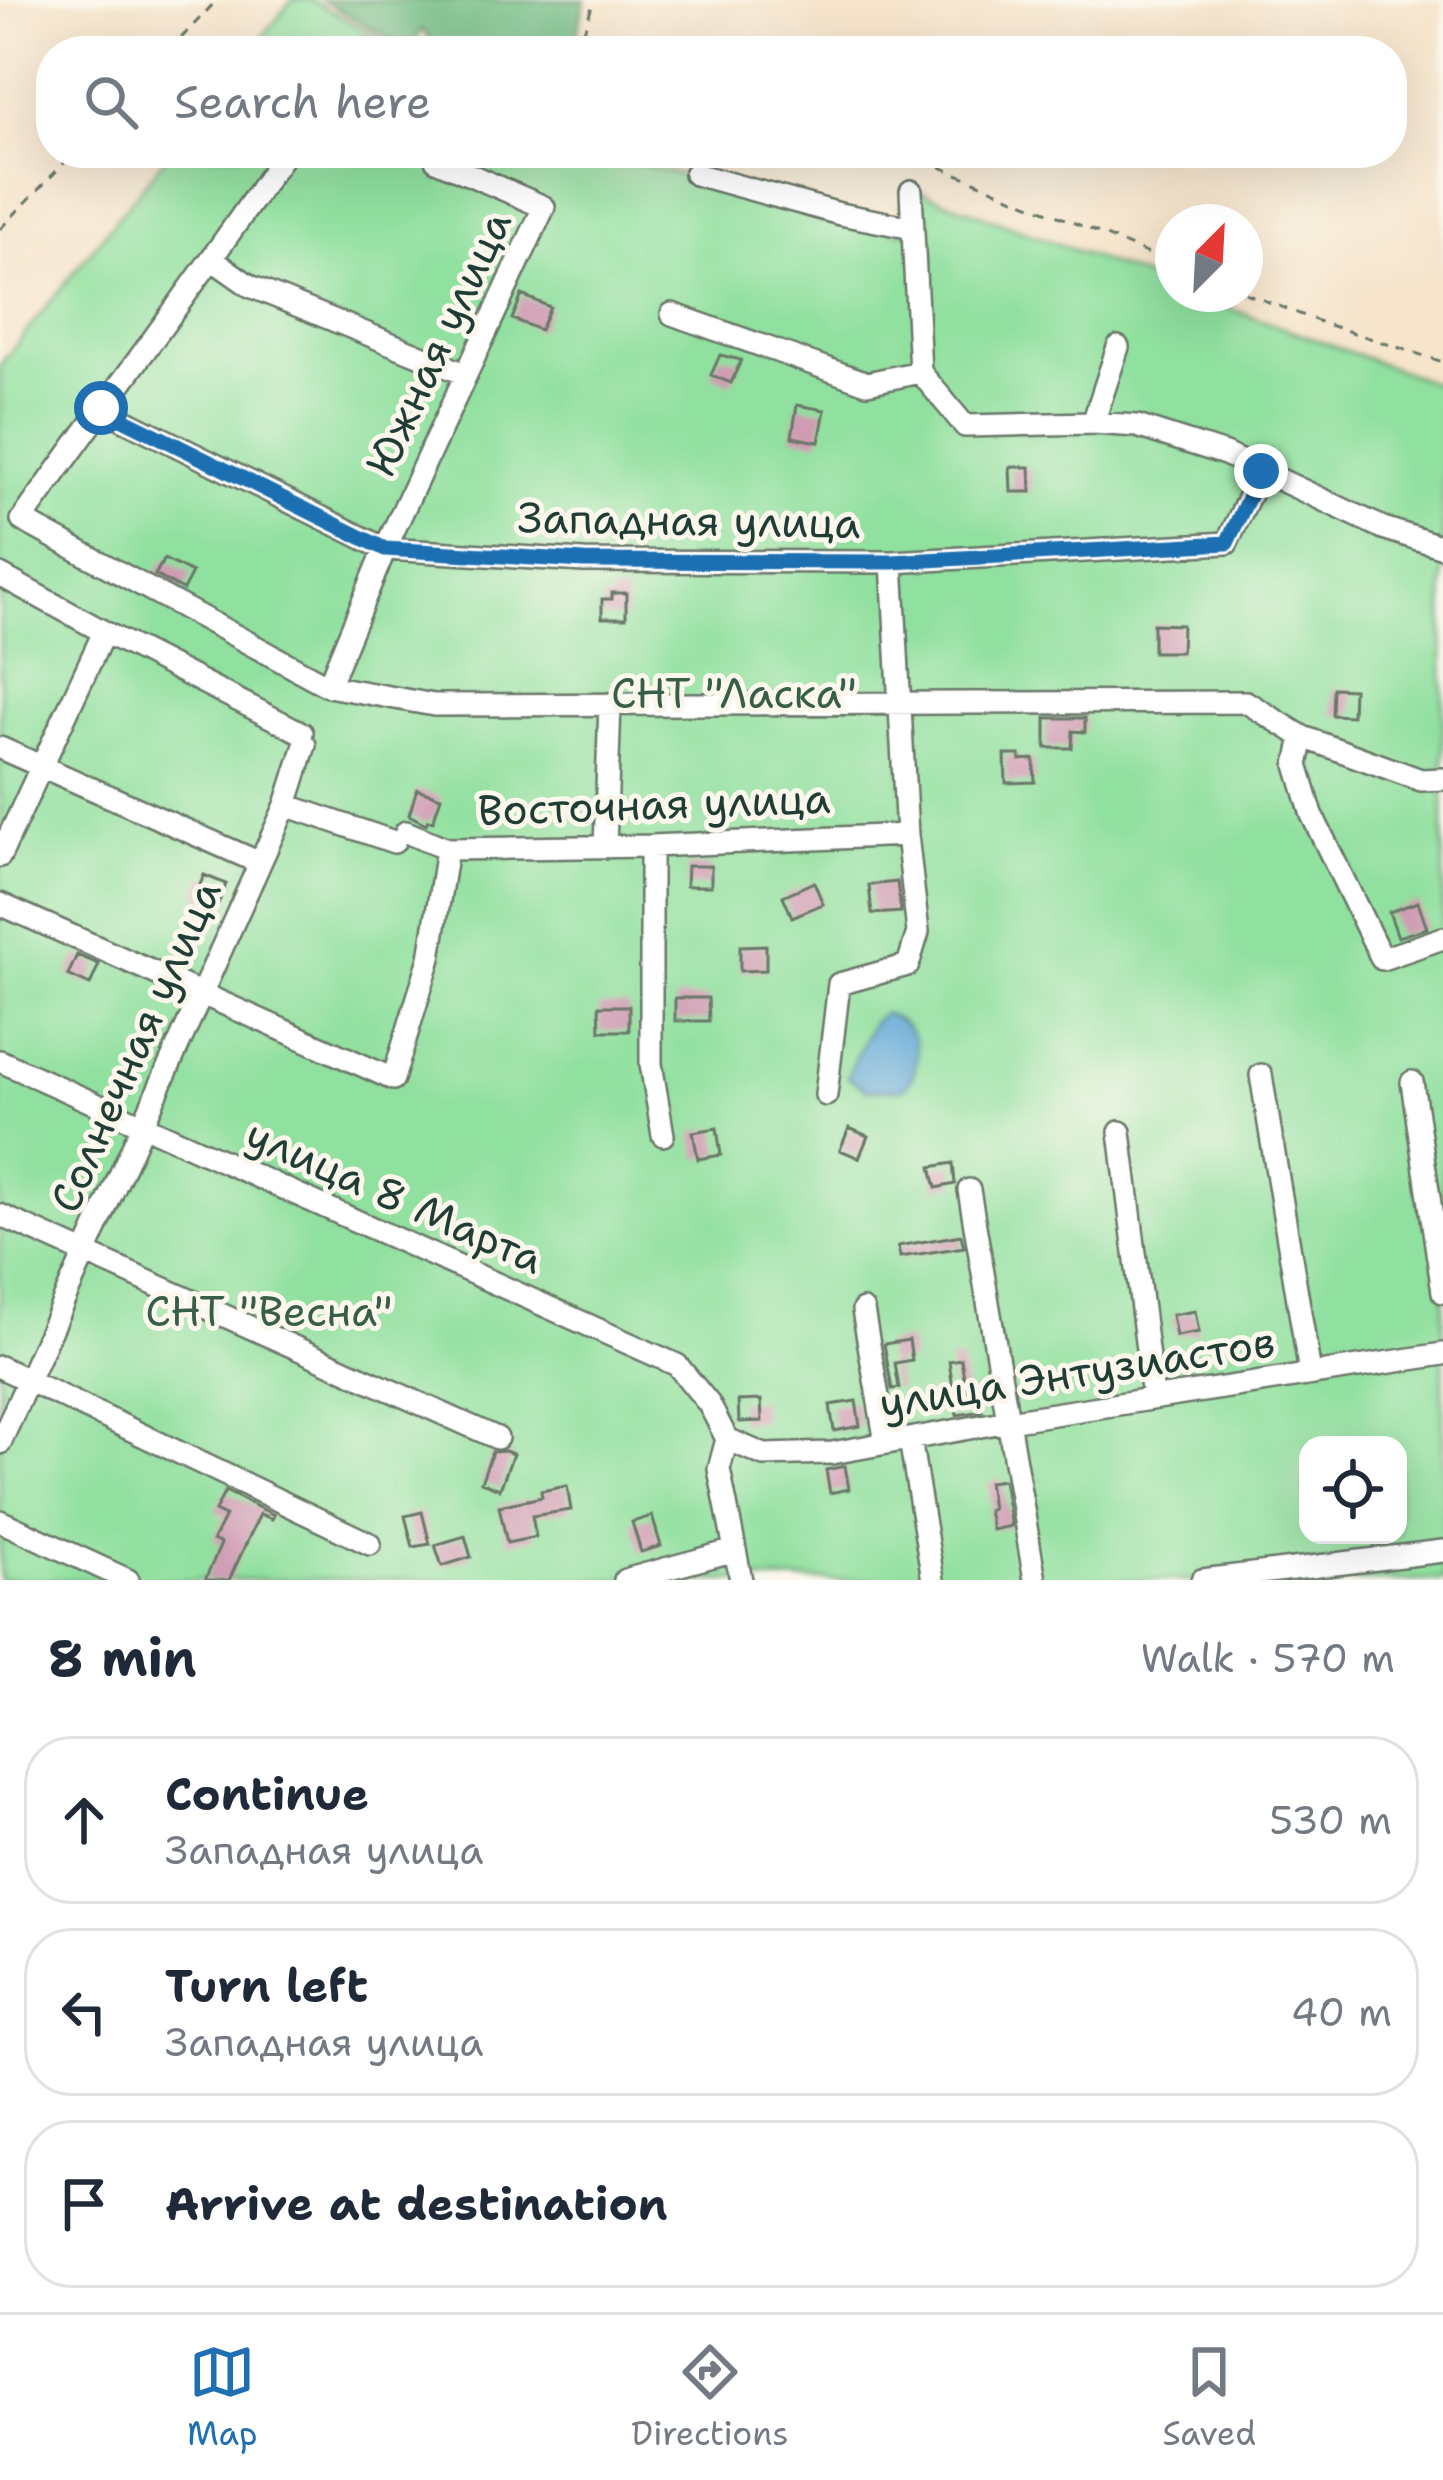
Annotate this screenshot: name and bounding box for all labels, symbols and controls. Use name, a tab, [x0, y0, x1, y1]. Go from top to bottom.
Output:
search box	[36, 36, 1407, 168]
icon: search	[78, 69, 144, 135]
text: Search here	[174, 72, 431, 132]
street label: Южная улица	[352, 202, 524, 484]
north arrow	[1155, 204, 1263, 312]
route start	[74, 381, 128, 435]
route end	[1234, 444, 1288, 498]
street label: Западная улица	[517, 489, 861, 551]
park label: СНТ "Ласка"	[611, 665, 857, 721]
street label: Восточная улица	[477, 770, 831, 838]
street label: Солнечная улица	[37, 871, 233, 1221]
street label: улица 8 Марта	[238, 1105, 552, 1287]
park label: СНТ "Весна"	[145, 1283, 393, 1339]
street label: улица Энтузиастов	[875, 1313, 1279, 1431]
map controls	[1299, 1436, 1407, 1544]
button: locate	[1299, 1436, 1407, 1544]
text: 8 min	[48, 1624, 197, 1692]
text: Walk · 570 m	[1141, 1632, 1395, 1684]
text: Continue	[165, 1764, 369, 1824]
icon: ahead	[51, 1787, 117, 1853]
text: 530 m	[1269, 1794, 1392, 1846]
text: Западная улица	[165, 1824, 484, 1876]
text: Turn left	[165, 1956, 368, 2016]
icon: left	[51, 1979, 117, 2045]
text: 40 m	[1291, 1986, 1392, 2038]
text: Западная улица	[165, 2016, 484, 2068]
icon: arrive	[51, 2171, 117, 2237]
text: Arrive at destination	[165, 2174, 668, 2234]
tab: Map	[187, 2339, 258, 2456]
tab: Directions	[631, 2339, 789, 2456]
tab: Saved	[1162, 2339, 1256, 2456]

